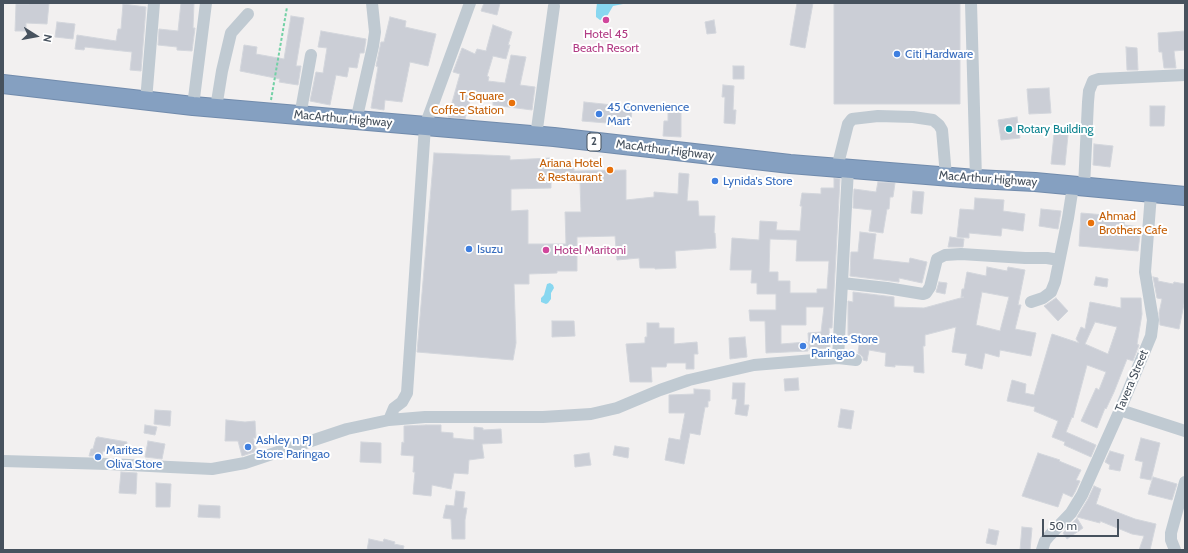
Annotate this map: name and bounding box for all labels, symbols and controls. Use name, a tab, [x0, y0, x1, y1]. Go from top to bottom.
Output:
marker: Hotel 45 Beach Resort	[601, 15, 611, 25]
north arrow	[16, 16, 56, 56]
place label: Hotel 45 Beach Resort	[573, 27, 639, 55]
text: N	[40, 33, 55, 43]
place label: Citi Hardware	[905, 47, 973, 61]
marker: Citi Hardware	[892, 49, 902, 59]
place label: T Square Coffee Station	[431, 89, 504, 117]
marker: T Square Coffee Station	[507, 98, 517, 108]
place label: 45 Convenience Mart	[607, 100, 689, 128]
street label: MacArthur Highway	[293, 108, 393, 130]
marker: 45 Convenience Mart	[594, 109, 604, 119]
place label: Rotary Building	[1017, 122, 1093, 136]
marker: Rotary Building	[1004, 124, 1014, 134]
road number: 2	[587, 133, 601, 151]
street label: MacArthur Highway	[615, 137, 715, 163]
place label: Ariana Hotel & Restaurant	[538, 156, 602, 184]
marker: Ariana Hotel & Restaurant	[605, 165, 615, 175]
street label: MacArthur Highway	[938, 168, 1038, 190]
place label: Lynida's Store	[723, 174, 792, 188]
marker: Lynida's Store	[710, 176, 720, 186]
place label: Ahmad Brothers Cafe	[1099, 209, 1167, 237]
marker: Ahmad Brothers Cafe	[1086, 218, 1096, 228]
place label: Isuzu	[477, 242, 503, 256]
place label: Hotel Maritoni	[554, 243, 626, 257]
marker: Isuzu	[464, 244, 474, 254]
marker: Hotel Maritoni	[541, 245, 551, 255]
place label: Marites Store Paringao	[811, 332, 878, 360]
marker: Marites Store Paringao	[798, 341, 808, 351]
street label: Tavera Street	[1112, 348, 1152, 414]
place label: Ashley n PJ Store Paringao	[256, 433, 330, 461]
marker: Ashley n PJ Store Paringao	[243, 442, 253, 452]
place label: Marites Oliva Store	[106, 443, 162, 471]
marker: Marites Oliva Store	[93, 452, 103, 462]
scale bar	[1044, 511, 1121, 537]
text: 50 m	[1049, 518, 1077, 533]

